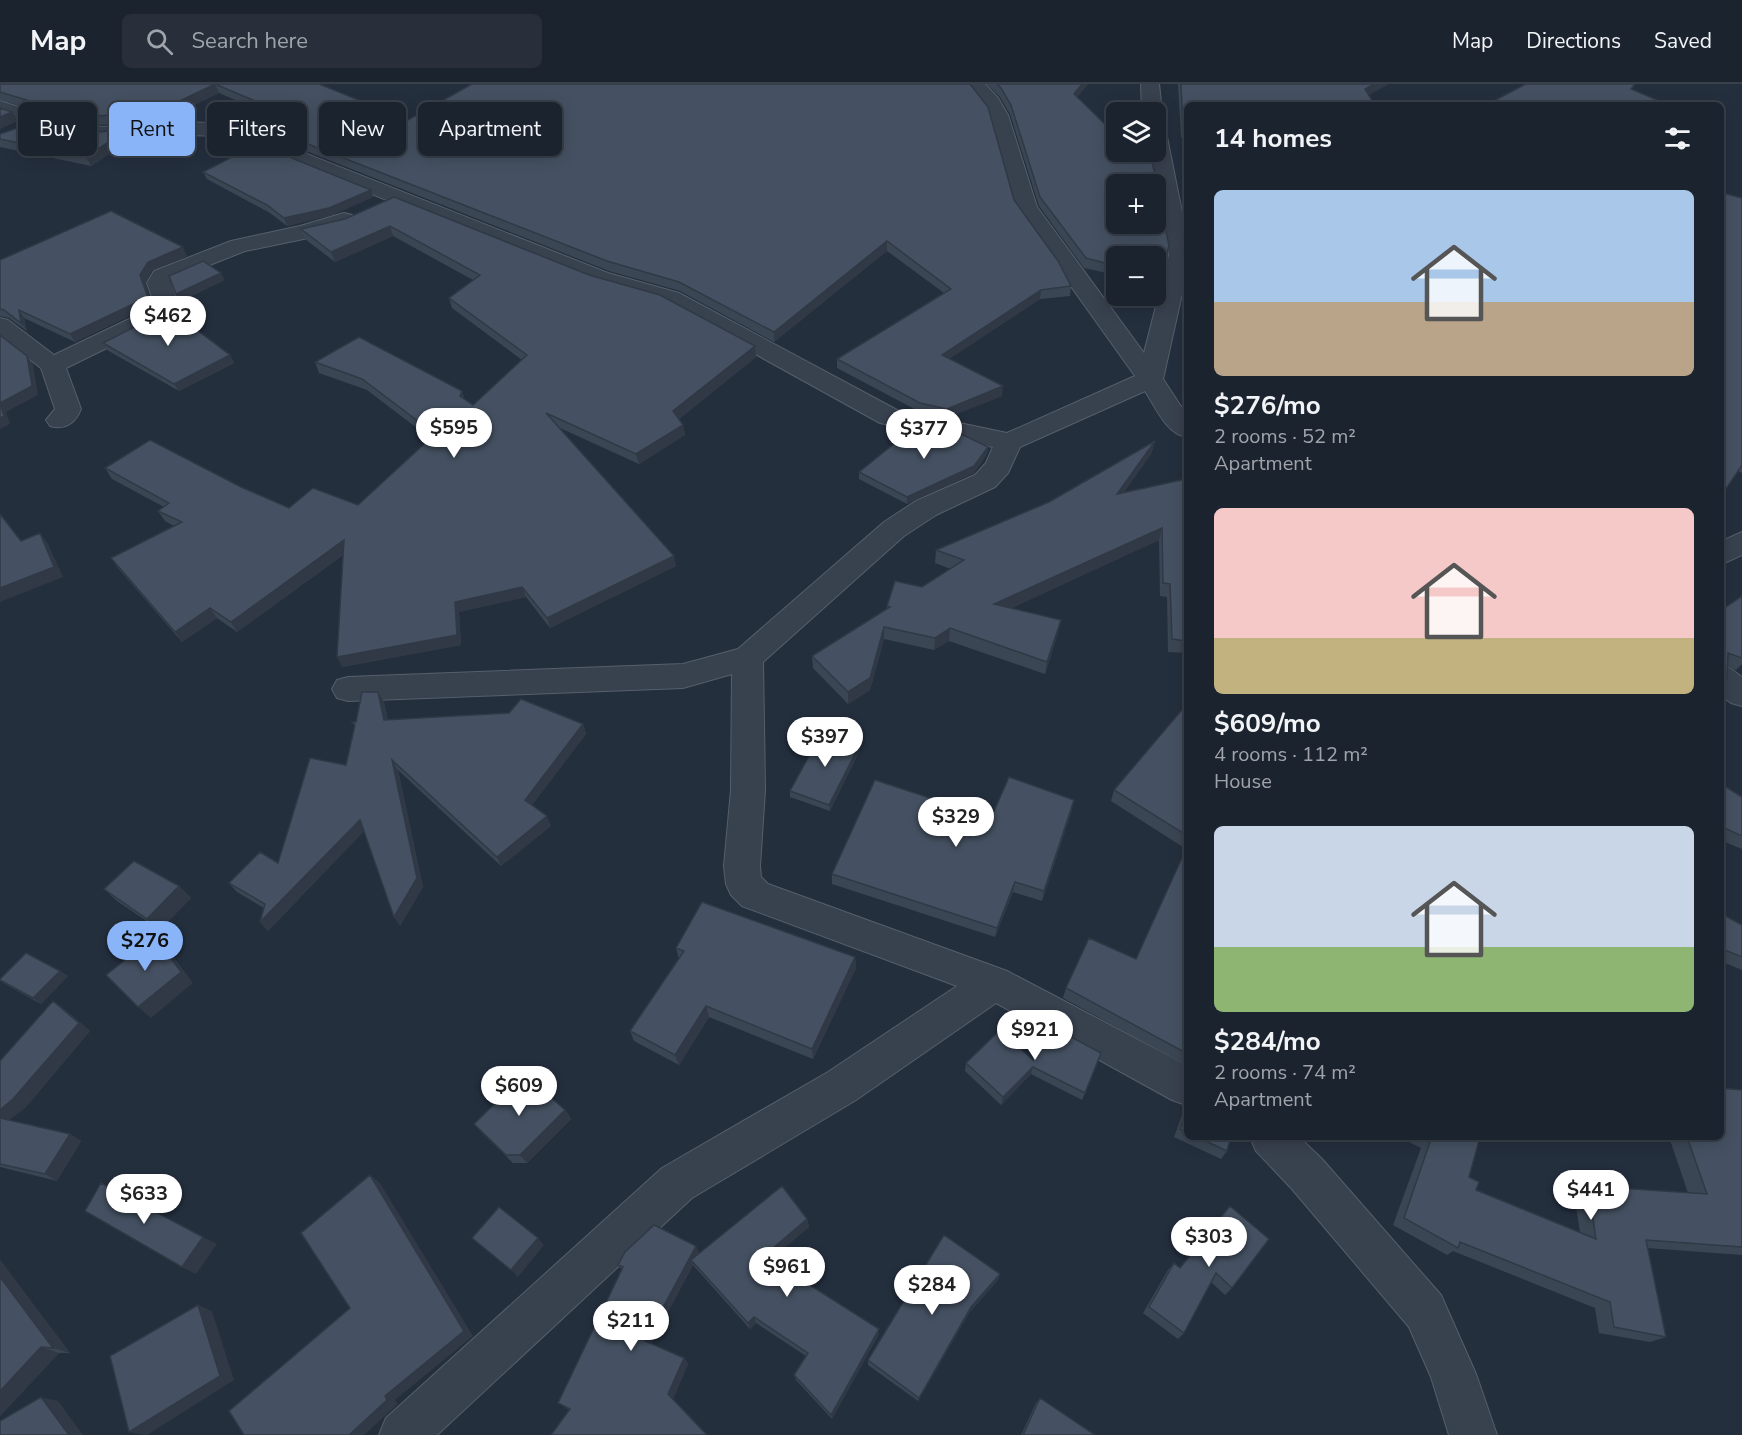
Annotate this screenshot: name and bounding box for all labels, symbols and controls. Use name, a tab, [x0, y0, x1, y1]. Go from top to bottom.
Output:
search box	[122, 14, 542, 68]
text: Map	[30, 22, 86, 60]
icon: search	[143, 25, 176, 58]
text: Search here	[191, 26, 308, 56]
text: Map	[1452, 27, 1493, 55]
text: Directions	[1526, 27, 1621, 55]
text: Saved	[1654, 27, 1712, 55]
chip: Buy	[18, 102, 97, 156]
chip: Rent	[109, 102, 195, 156]
chip: Filters	[207, 102, 307, 156]
chip: New	[319, 102, 406, 156]
chip: Apartment	[418, 102, 562, 156]
map controls	[1106, 102, 1166, 306]
button: layers	[1106, 102, 1166, 162]
text: 14 homes	[1214, 121, 1332, 156]
icon: filters	[1661, 122, 1694, 155]
button: +	[1106, 174, 1166, 234]
icon: home	[1400, 229, 1508, 337]
button: −	[1106, 246, 1166, 306]
pin: $462	[132, 296, 204, 347]
text: $462	[144, 302, 192, 329]
text: $276/mo	[1214, 388, 1321, 423]
pin: $595	[418, 408, 490, 459]
pin: $377	[888, 409, 960, 460]
text: $595	[430, 414, 478, 441]
text: $377	[900, 415, 948, 442]
text: 2 rooms · 52 m²	[1214, 423, 1356, 450]
text: Apartment	[1214, 450, 1312, 477]
icon: home	[1400, 547, 1508, 655]
text: $609/mo	[1214, 706, 1321, 741]
pin: $397	[789, 717, 861, 768]
text: $397	[801, 723, 849, 750]
text: 4 rooms · 112 m²	[1214, 741, 1368, 768]
text: House	[1214, 768, 1272, 795]
pin: $329	[920, 797, 992, 848]
text: $329	[932, 803, 980, 830]
icon: home	[1400, 865, 1508, 973]
pin: $276	[109, 921, 181, 972]
text: $276	[121, 927, 169, 954]
pin: $921	[999, 1010, 1071, 1061]
text: $921	[1011, 1016, 1059, 1043]
text: $284/mo	[1214, 1024, 1321, 1059]
text: 2 rooms · 74 m²	[1214, 1059, 1356, 1086]
pin: $609	[483, 1066, 555, 1117]
text: $609	[495, 1072, 543, 1099]
text: Apartment	[1214, 1086, 1312, 1113]
pin: $441	[1555, 1170, 1627, 1221]
pin: $633	[108, 1174, 180, 1225]
text: $441	[1567, 1176, 1615, 1203]
text: $633	[120, 1180, 168, 1207]
pin: $303	[1173, 1217, 1245, 1268]
text: $303	[1185, 1223, 1233, 1250]
pin: $961	[751, 1247, 823, 1298]
text: $961	[763, 1253, 811, 1280]
pin: $284	[896, 1265, 968, 1316]
text: $284	[908, 1271, 956, 1298]
pin: $211	[595, 1301, 667, 1352]
text: $211	[607, 1307, 655, 1334]

